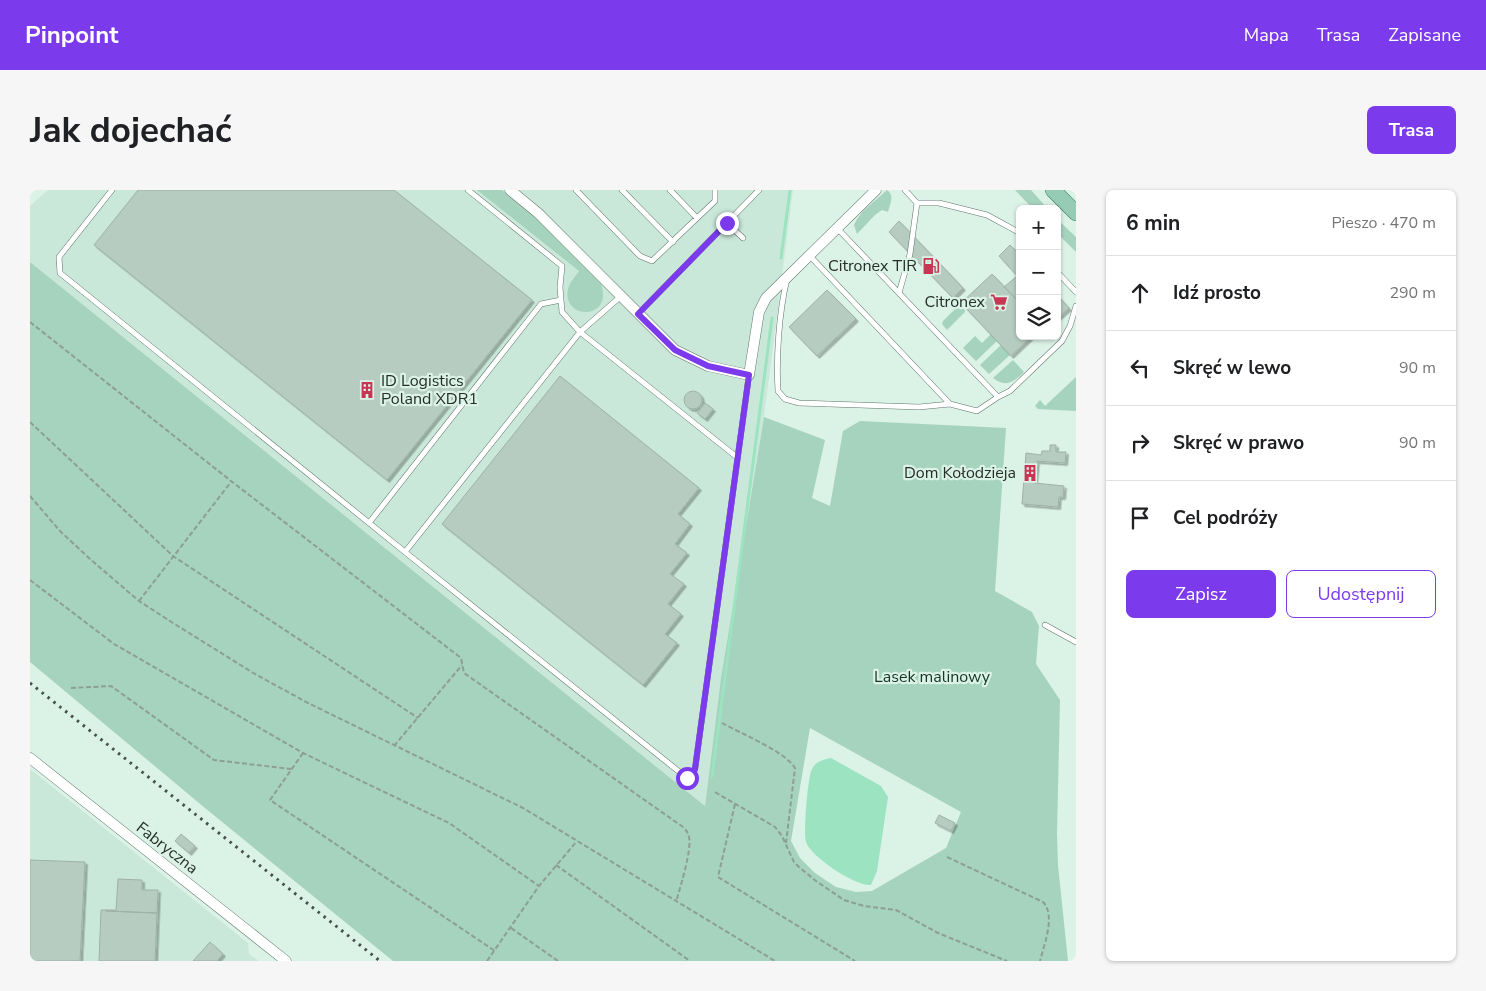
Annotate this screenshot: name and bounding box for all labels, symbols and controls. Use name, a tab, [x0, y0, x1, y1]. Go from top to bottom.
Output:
text: Pinpoint	[25, 19, 118, 51]
text: Mapa	[1244, 23, 1289, 47]
text: Trasa	[1317, 23, 1360, 47]
text: Zapisane	[1388, 23, 1461, 47]
button: Trasa	[1367, 106, 1456, 154]
text: Jak dojechać	[30, 107, 232, 154]
map controls	[1016, 205, 1061, 340]
button: +	[1016, 205, 1061, 250]
text: 6 min	[1126, 209, 1180, 237]
route end	[716, 212, 739, 235]
text: Pieszo · 470 m	[1331, 212, 1436, 234]
button: −	[1016, 250, 1061, 295]
place label: Citronex TIR	[828, 255, 917, 277]
fuel station icon: Citronex TIR	[921, 256, 941, 276]
icon: ahead	[1126, 279, 1154, 307]
text: Idź prosto	[1173, 280, 1261, 306]
text: 290 m	[1389, 282, 1436, 304]
place label: Citronex	[924, 291, 986, 313]
supermarket icon: Citronex	[989, 292, 1009, 312]
button: layers	[1016, 295, 1061, 340]
icon: left	[1126, 354, 1154, 382]
text: Skręć w lewo	[1173, 355, 1291, 381]
text: 90 m	[1399, 357, 1436, 379]
place label: ID Logistics Poland XDR1	[381, 370, 478, 410]
building icon: ID Logistics Poland XDR1	[357, 380, 377, 400]
icon: right	[1126, 429, 1154, 457]
text: Skręć w prawo	[1173, 430, 1304, 456]
text: 90 m	[1399, 432, 1436, 454]
place label: Dom Kołodzieja	[904, 462, 1016, 484]
building icon: Dom Kołodzieja	[1020, 463, 1040, 483]
icon: arrive	[1126, 504, 1154, 532]
text: Cel podróży	[1173, 505, 1277, 531]
button: Zapisz	[1126, 570, 1276, 618]
button: Udostępnij	[1286, 570, 1436, 618]
park label: Lasek malinowy	[874, 666, 991, 688]
route start	[676, 767, 699, 790]
street label: Fabryczna	[131, 817, 203, 879]

